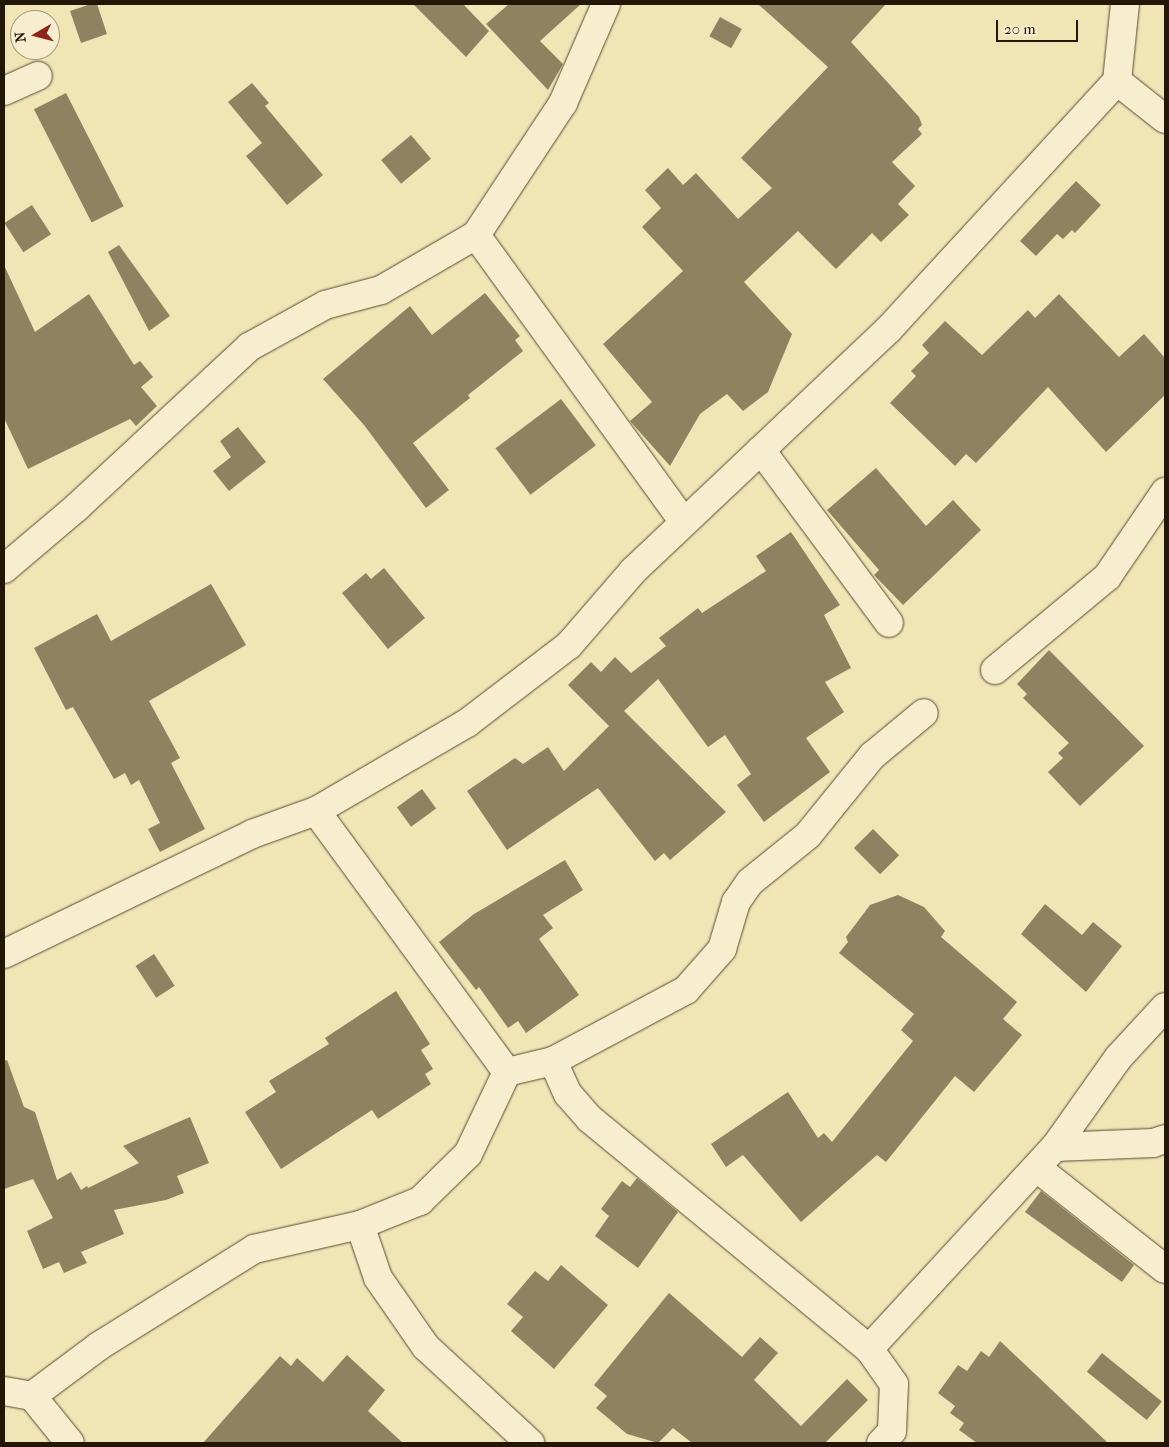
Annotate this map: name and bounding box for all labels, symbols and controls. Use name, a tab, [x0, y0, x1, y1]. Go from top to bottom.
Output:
north arrow	[10, 10, 60, 60]
scale bar	[999, 10, 1082, 42]
text: 20 m	[1004, 20, 1036, 38]
text: N	[11, 31, 30, 43]

